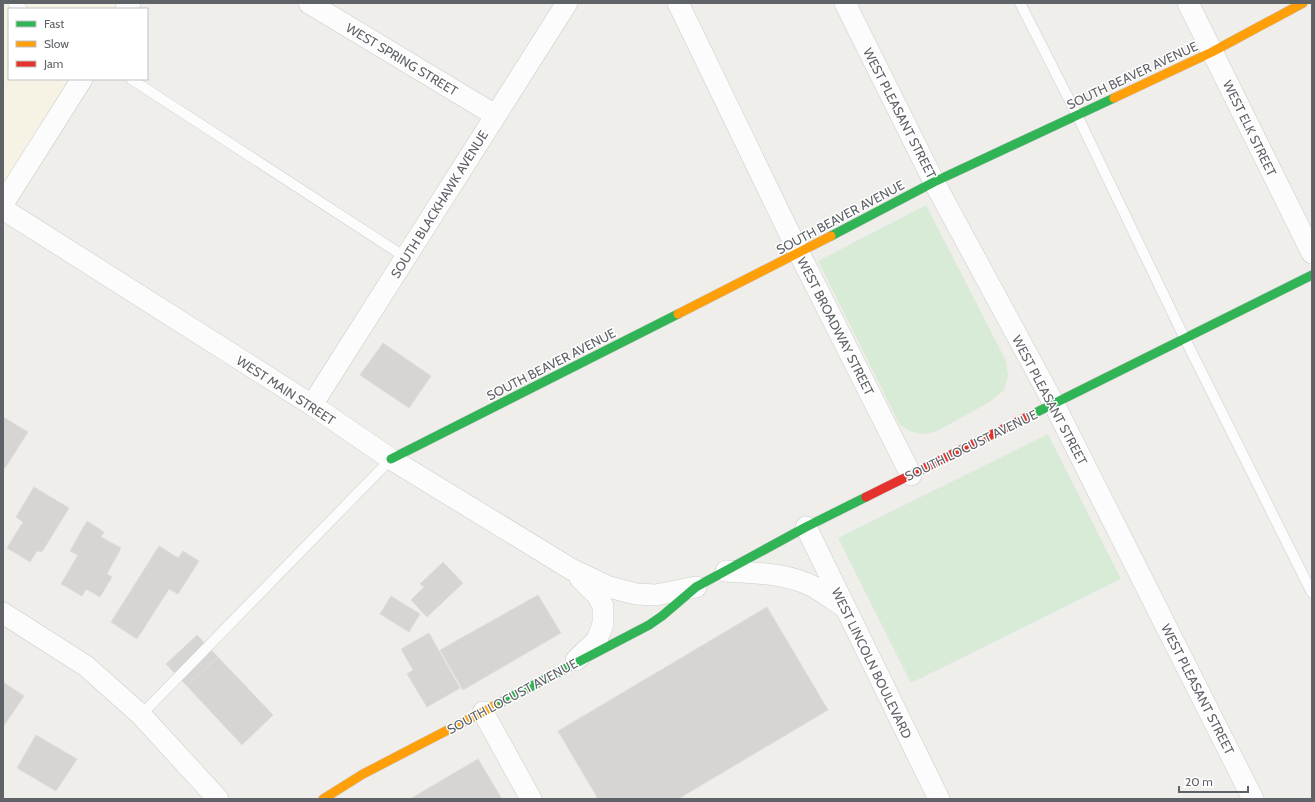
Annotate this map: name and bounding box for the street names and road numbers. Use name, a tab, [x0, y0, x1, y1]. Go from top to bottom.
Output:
street label: WEST SPRING STREET	[343, 19, 461, 99]
street label: SOUTH BEAVER AVENUE	[1064, 38, 1200, 112]
street label: WEST PLEASANT STREET	[860, 45, 940, 181]
street label: WEST ELK STREET	[1220, 77, 1280, 179]
street label: SOUTH BLACKHAWK AVENUE	[387, 127, 491, 281]
street label: SOUTH BEAVER AVENUE	[773, 176, 907, 258]
street label: WEST BROADWAY STREET	[794, 254, 878, 398]
street label: SOUTH BEAVER AVENUE	[484, 325, 618, 403]
street label: WEST PLEASANT STREET	[1009, 332, 1091, 468]
street label: WEST MAIN STREET	[234, 352, 338, 428]
street label: SOUTH LOCUST AVENUE	[902, 406, 1040, 484]
street label: WEST LINCOLN BOULEVARD	[828, 585, 916, 741]
street label: WEST PLEASANT STREET	[1158, 621, 1238, 757]
street label: SOUTH LOCUST AVENUE	[444, 655, 580, 737]

